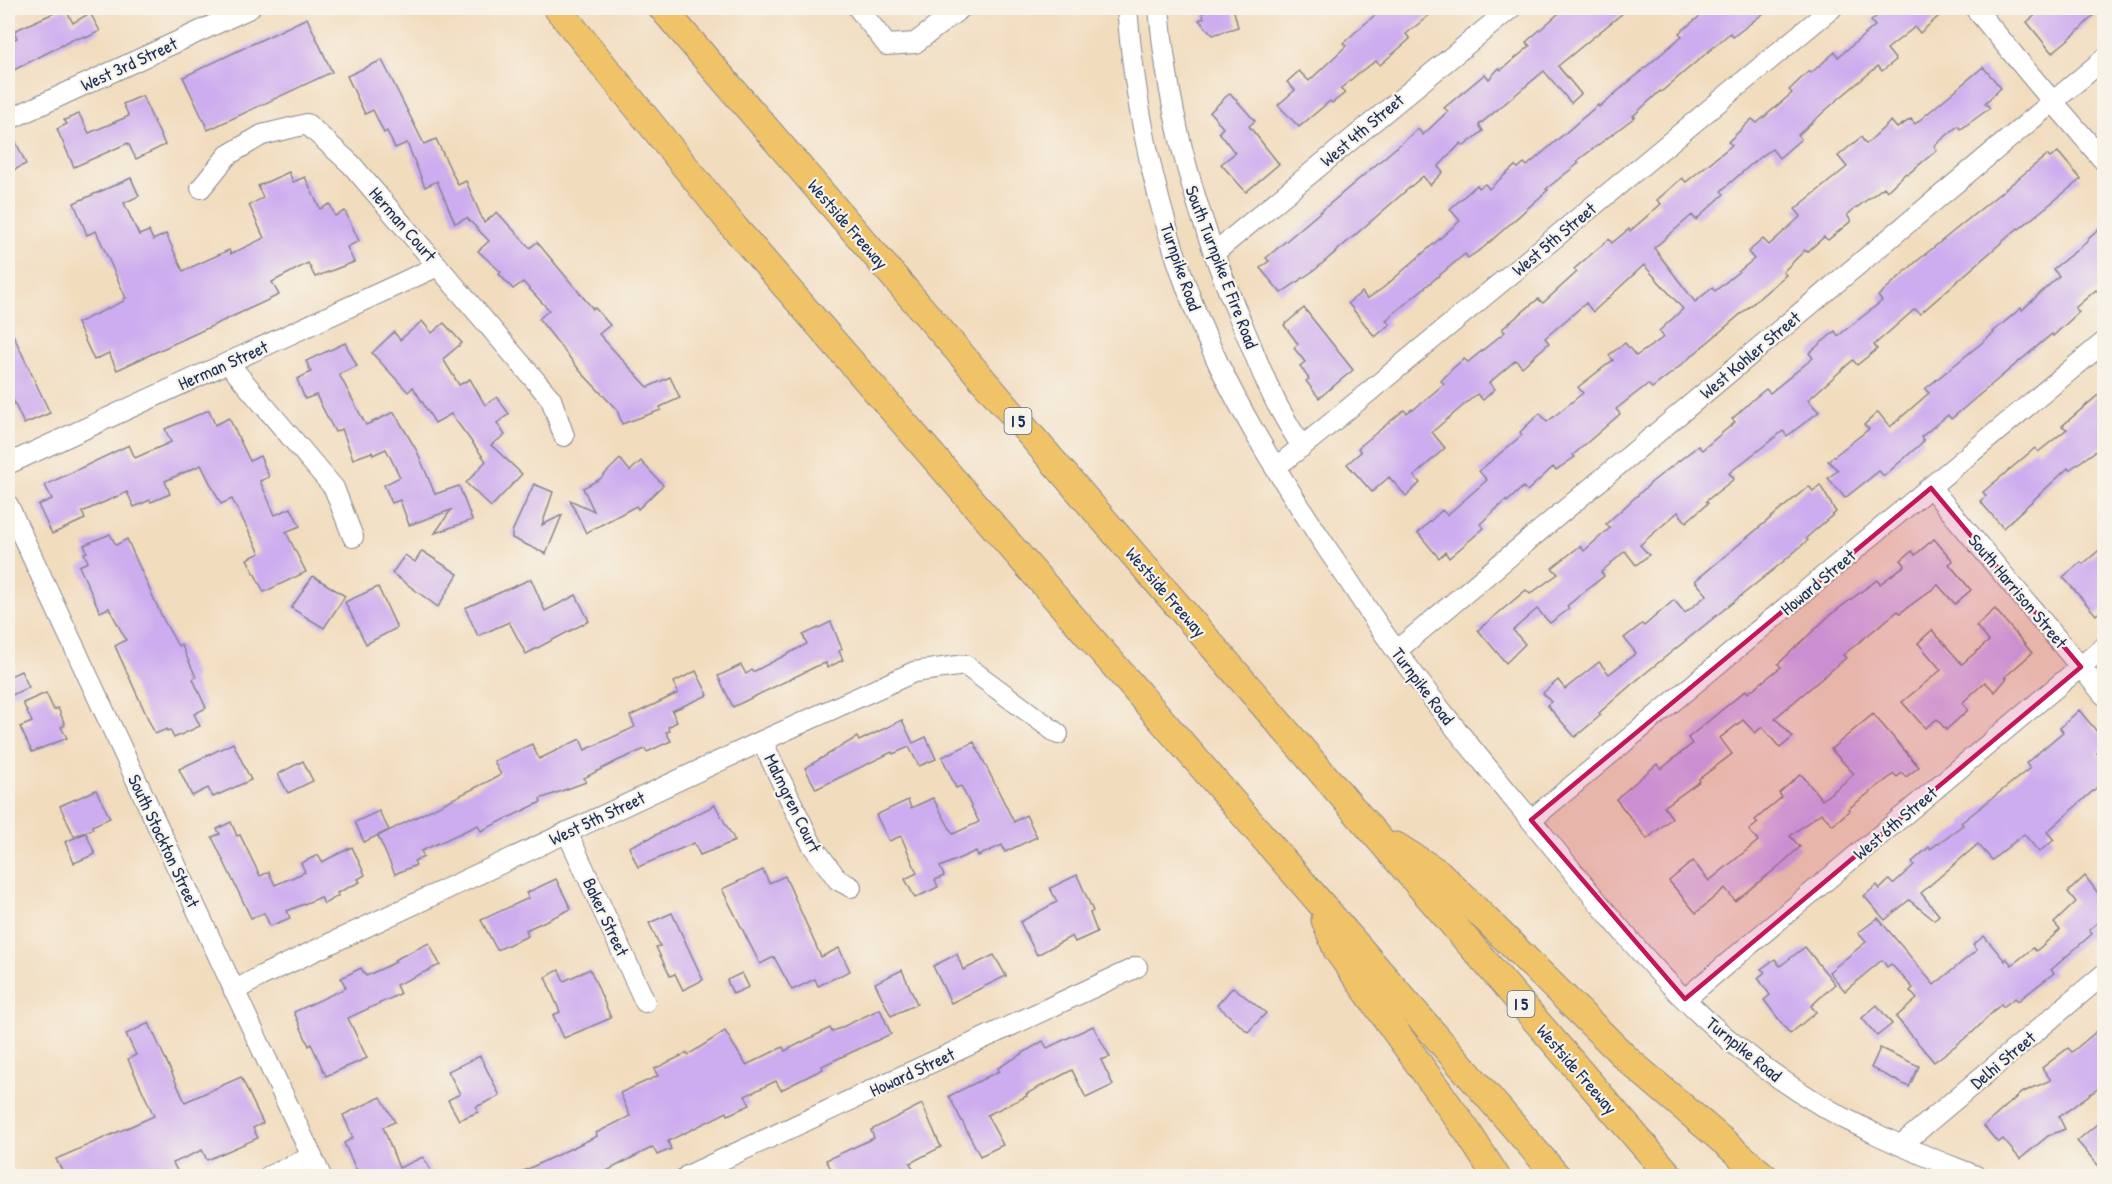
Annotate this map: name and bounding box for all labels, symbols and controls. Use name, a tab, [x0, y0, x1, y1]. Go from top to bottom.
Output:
street label: West 3rd Street	[77, 30, 182, 97]
street label: West 4th Street	[1315, 87, 1410, 172]
street label: Westside Freeway	[802, 174, 894, 275]
street label: Herman Court	[364, 181, 443, 267]
street label: South Turnpike E Fire Road	[1179, 182, 1265, 352]
street label: West 5th Street	[1507, 196, 1602, 282]
street label: Turnpike Road	[1154, 220, 1208, 314]
street label: West Kohler Street	[1694, 305, 1806, 405]
street label: Herman Street	[174, 334, 273, 396]
road number: I 5	[1004, 408, 1032, 434]
street label: South Harrison Street	[1963, 528, 2074, 654]
street label: Westside Freeway	[1120, 542, 1212, 643]
street label: Howard Street	[1775, 543, 1862, 621]
street label: Turnpike Road	[1386, 642, 1460, 730]
street label: Malmgren Court	[758, 750, 828, 857]
street label: South Stockton Street	[122, 770, 206, 912]
street label: West 6th Street	[1848, 780, 1943, 866]
street label: West 5th Street	[545, 785, 650, 851]
street label: Baker Street	[577, 874, 635, 961]
road number: I 5	[1508, 991, 1534, 1017]
street label: Turnpike Road	[1701, 1011, 1787, 1087]
street label: Westside Freeway	[1531, 1019, 1623, 1120]
street label: Delhi Street	[1965, 1025, 2042, 1095]
street label: Howard Street	[865, 1041, 959, 1103]

